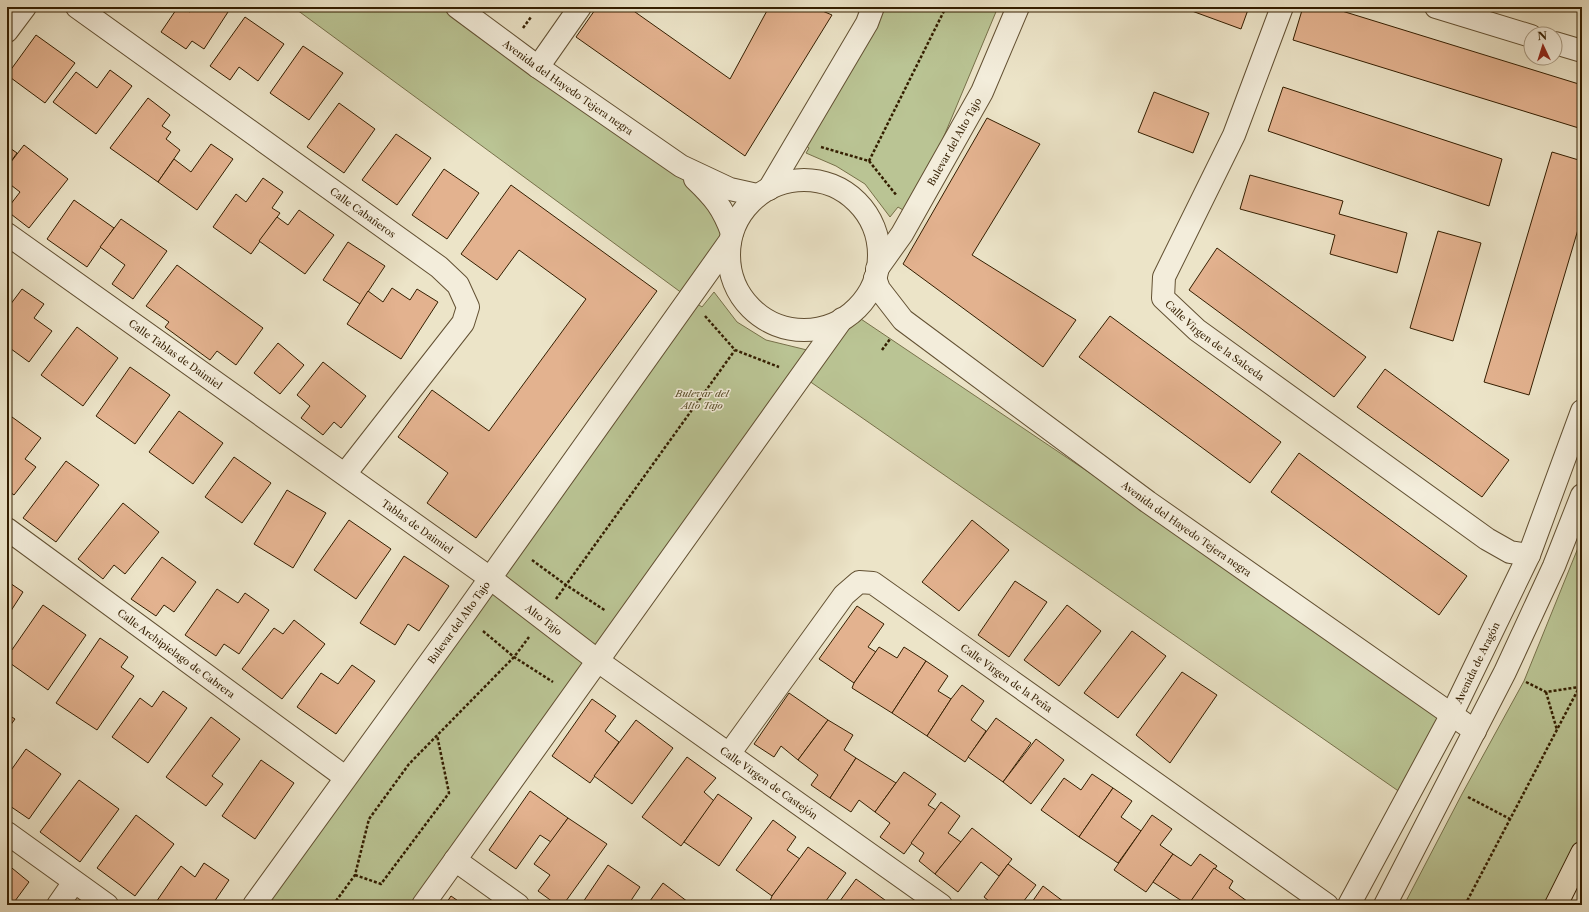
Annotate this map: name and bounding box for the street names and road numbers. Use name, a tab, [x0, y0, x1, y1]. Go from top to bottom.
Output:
street label: Avenida del Hayedo Tejera negra	[500, 36, 636, 138]
street label: Bulevar del Alto Tajo	[924, 95, 984, 188]
street label: Calle Cabañeros	[327, 184, 398, 240]
street label: Calle Virgen de la Salceda	[1163, 297, 1268, 383]
street label: Calle Tablas de Daimiel	[126, 316, 225, 392]
street label: Avenida del Hayedo Tejera negra	[1118, 478, 1255, 579]
street label: Tablas de Daimiel	[379, 496, 456, 556]
street label: Bulevar del Alto Tajo	[424, 578, 493, 666]
street label: Alto Tajo	[522, 600, 565, 638]
street label: Calle Archipielago de Cabrera	[115, 606, 238, 701]
street label: Avenida de Aragón	[1451, 619, 1502, 707]
street label: Calle Virgen de la Peña	[958, 641, 1056, 715]
street label: Calle Virgen de Castejón	[717, 743, 821, 822]

